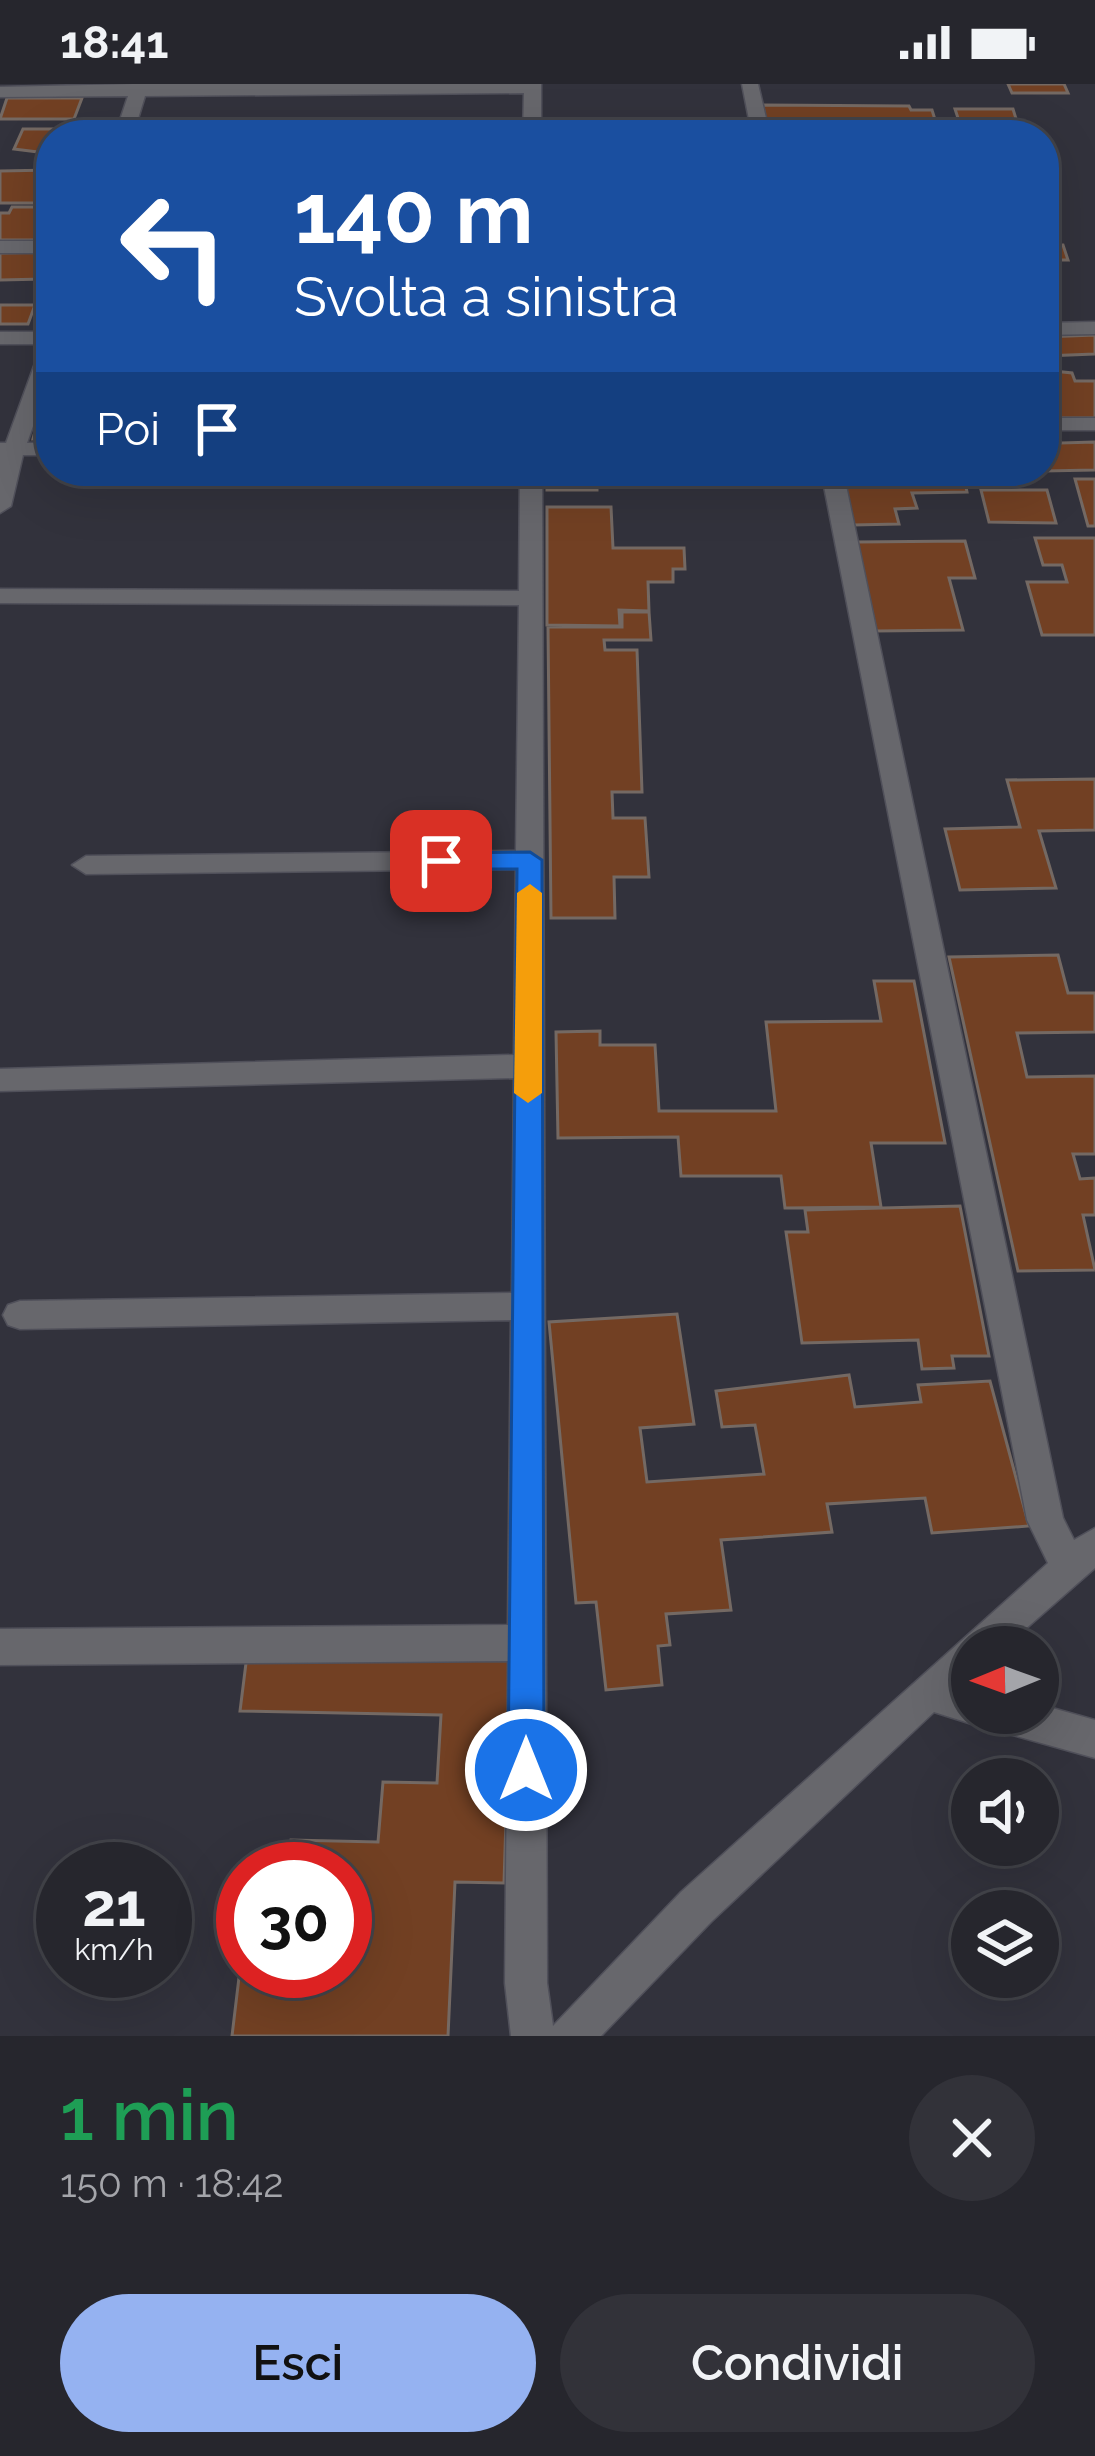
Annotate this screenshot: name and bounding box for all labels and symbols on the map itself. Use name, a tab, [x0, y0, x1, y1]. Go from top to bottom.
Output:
pin	[390, 810, 492, 912]
north arrow	[951, 1626, 1059, 1734]
position arrow	[463, 1707, 589, 1833]
speed limit sign: 30	[216, 1842, 372, 1998]

